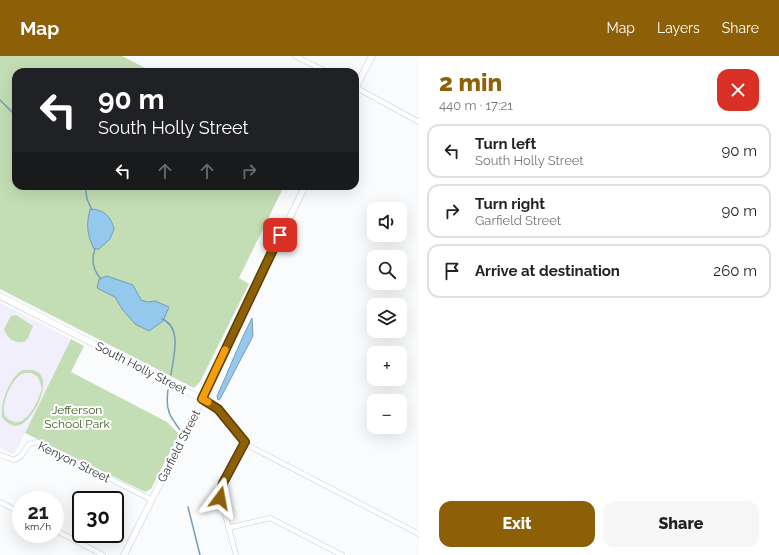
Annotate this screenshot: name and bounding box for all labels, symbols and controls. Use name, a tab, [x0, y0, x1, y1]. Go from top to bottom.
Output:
text: Map	[20, 17, 59, 39]
text: Map	[607, 20, 635, 36]
text: Layers	[657, 20, 700, 36]
text: Share	[722, 20, 759, 36]
text: 2 min	[439, 68, 502, 97]
button: close	[717, 69, 759, 111]
text: 90 m	[98, 83, 164, 116]
icon: left	[32, 84, 84, 136]
text: 440 m · 17:21	[439, 98, 513, 113]
text: South Holly Street	[98, 117, 249, 138]
text: Turn left	[475, 135, 536, 153]
icon: left	[441, 140, 463, 162]
text: 90 m	[721, 142, 757, 160]
text: South Holly Street	[475, 153, 584, 168]
icon: left	[112, 160, 134, 182]
icon: ahead	[154, 160, 176, 182]
icon: ahead	[196, 160, 218, 182]
icon: right	[238, 160, 260, 182]
text: Turn right	[475, 195, 545, 213]
icon: right	[441, 200, 463, 222]
map controls	[367, 202, 407, 434]
button: sound	[367, 202, 407, 242]
text: 90 m	[721, 202, 757, 220]
text: Garfield Street	[475, 213, 561, 228]
pin	[263, 218, 297, 252]
icon: arrive	[269, 224, 291, 246]
button: search	[367, 250, 407, 290]
icon: arrive	[441, 260, 463, 282]
text: Arrive at destination	[475, 262, 620, 280]
text: 260 m	[713, 262, 757, 280]
button: layers	[367, 298, 407, 338]
street label: South Holly Street	[93, 339, 189, 397]
button: +	[367, 346, 407, 386]
button: −	[367, 394, 407, 434]
park label: Jefferson School Park	[44, 403, 110, 431]
street label: Garfield Street	[155, 407, 203, 485]
street label: Kenyon Street	[36, 439, 112, 485]
position arrow	[199, 477, 241, 519]
speed limit sign: 30	[72, 491, 124, 543]
text: 21	[27, 500, 49, 524]
button: Exit	[439, 501, 595, 547]
button: Share	[603, 501, 759, 547]
text: km/h	[25, 521, 51, 532]

